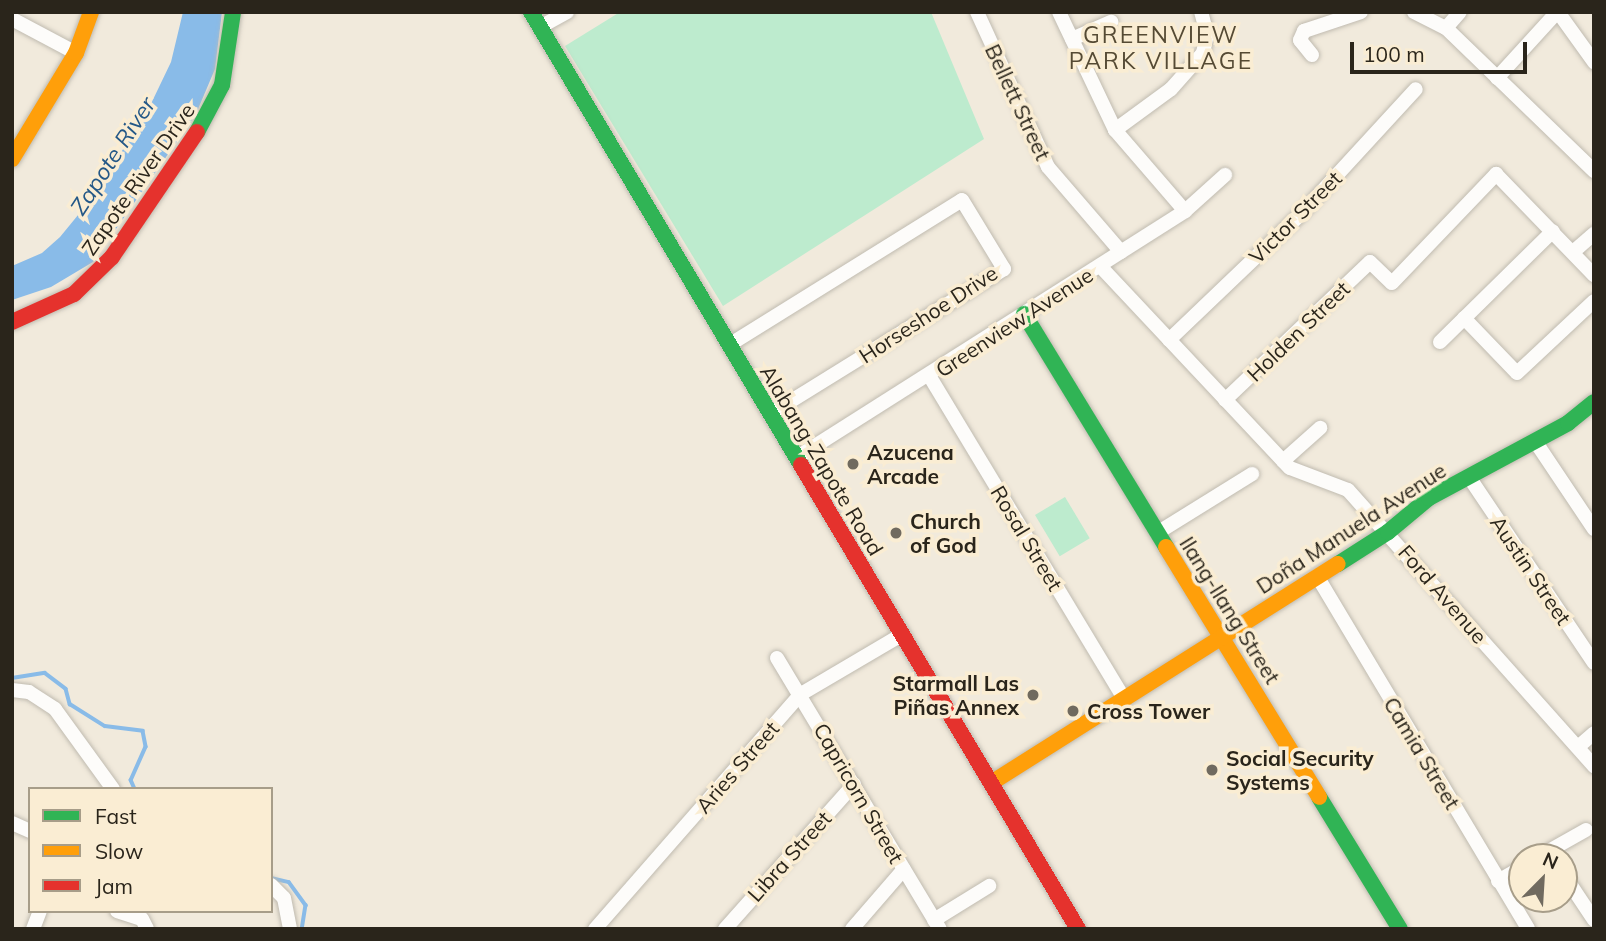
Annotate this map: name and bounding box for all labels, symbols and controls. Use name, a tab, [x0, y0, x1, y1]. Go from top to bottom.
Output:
district label: GREENVIEW PARK VILLAGE	[1070, 21, 1252, 75]
scale bar	[1354, 28, 1531, 72]
street label: Bellett Street	[980, 40, 1056, 164]
text: 100 m	[1363, 41, 1425, 67]
water label: Zapote River	[65, 92, 161, 220]
street label: Zapote River Drive	[76, 98, 200, 260]
street label: Victor Street	[1243, 165, 1347, 269]
street label: Horseshoe Drive	[854, 260, 1002, 368]
street label: Greenview Avenue	[931, 262, 1097, 382]
street label: Holden Street	[1241, 276, 1355, 386]
street label: Alabang-Zapote Road	[755, 360, 889, 560]
place label: Azucena Arcade	[867, 439, 954, 489]
marker: Azucena Arcade	[845, 456, 861, 472]
street label: Doña Manuela Avenue	[1252, 457, 1450, 599]
street label: Rosal Street	[986, 481, 1068, 595]
place label: Church of God	[910, 508, 981, 558]
street label: Austin Street	[1485, 511, 1577, 629]
marker: Church of God	[888, 525, 904, 541]
street label: Ilang-Ilang Street	[1175, 532, 1285, 688]
street label: Ford Avenue	[1393, 540, 1493, 648]
place label: Starmall Las Piñas Annex	[892, 670, 1019, 720]
marker: Starmall Las Piñas Annex	[1025, 687, 1041, 703]
street label: Camia Street	[1379, 692, 1465, 814]
place label: Cross Tower	[1087, 698, 1210, 724]
marker: Cross Tower	[1065, 703, 1081, 719]
street label: Aries Street	[690, 716, 784, 818]
street label: Capricorn Street	[809, 719, 909, 867]
place label: Social Security Systems	[1226, 745, 1374, 795]
marker: Social Security Systems	[1204, 762, 1220, 778]
legend	[28, 787, 273, 913]
text: Fast	[95, 803, 137, 829]
street label: Libra Street	[742, 806, 836, 906]
text: Slow	[95, 838, 143, 864]
north arrow	[1508, 843, 1578, 913]
text: N	[1539, 847, 1562, 875]
text: Jam	[95, 873, 133, 899]

